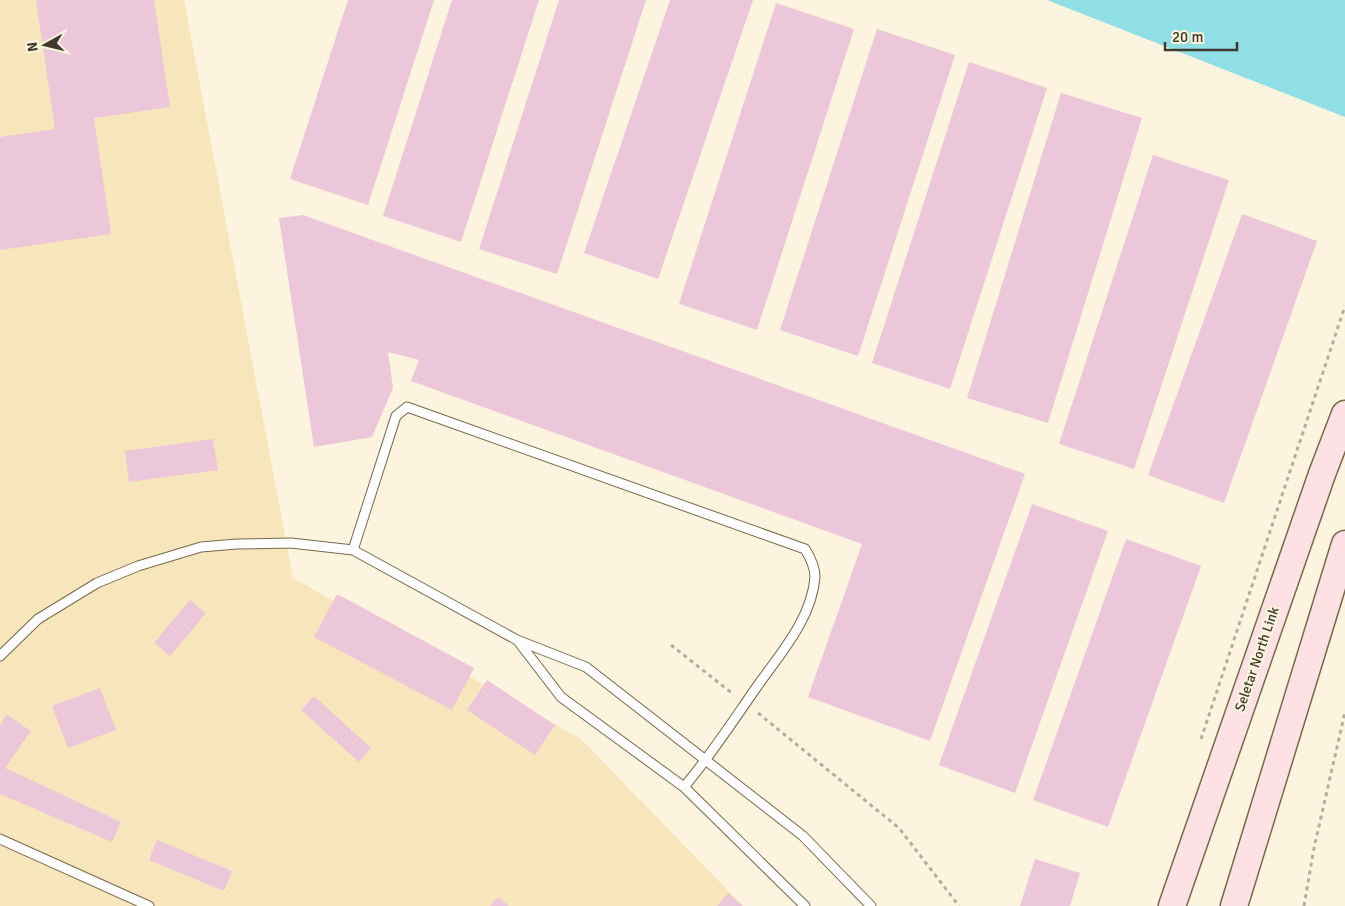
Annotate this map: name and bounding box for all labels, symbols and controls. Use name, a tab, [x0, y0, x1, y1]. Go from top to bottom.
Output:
north arrow	[20, 20, 70, 70]
scale bar	[1165, 20, 1238, 52]
text: 20 m	[1172, 28, 1203, 46]
text: N	[24, 41, 42, 53]
street label: Seletar North Link	[1231, 605, 1283, 713]

